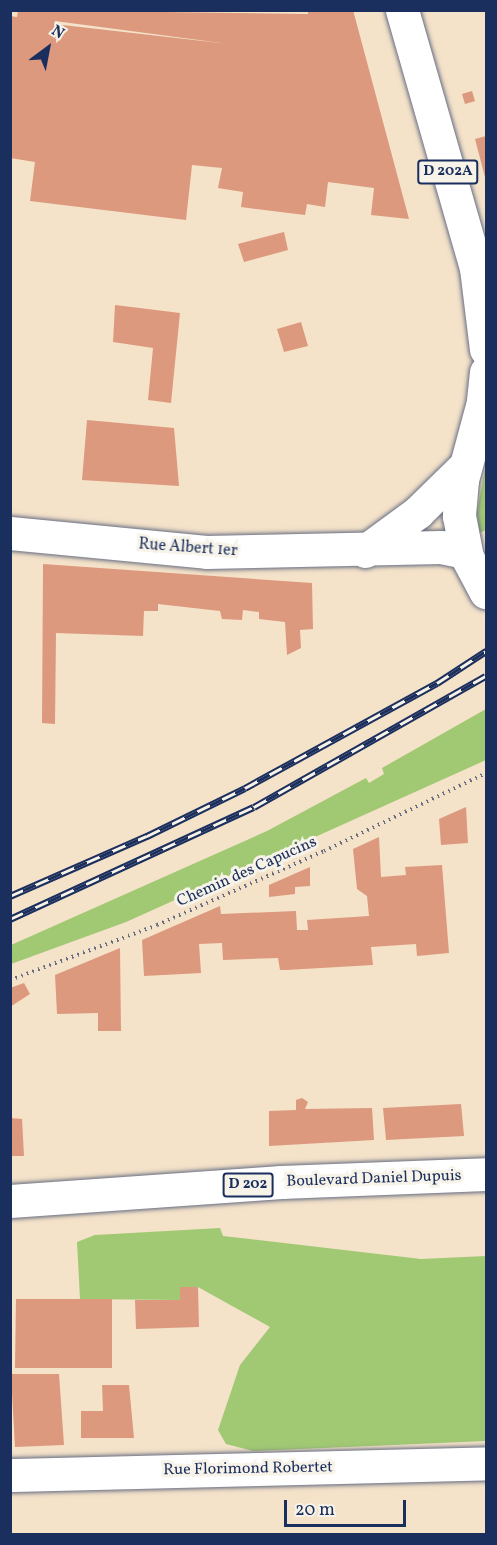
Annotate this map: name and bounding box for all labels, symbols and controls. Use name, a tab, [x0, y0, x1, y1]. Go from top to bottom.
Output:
north arrow	[18, 18, 78, 78]
text: N	[47, 20, 68, 45]
road number: D 202A	[416, 160, 480, 184]
street label: Rue Albert 1er	[138, 535, 238, 561]
street label: Chemin des Capucins	[174, 833, 320, 911]
street label: Boulevard Daniel Dupuis	[286, 1166, 462, 1192]
road number: D 202	[222, 1173, 274, 1197]
street label: Rue Florimond Robertet	[163, 1458, 333, 1480]
scale bar	[287, 1488, 408, 1526]
text: 20 m	[295, 1498, 335, 1523]

